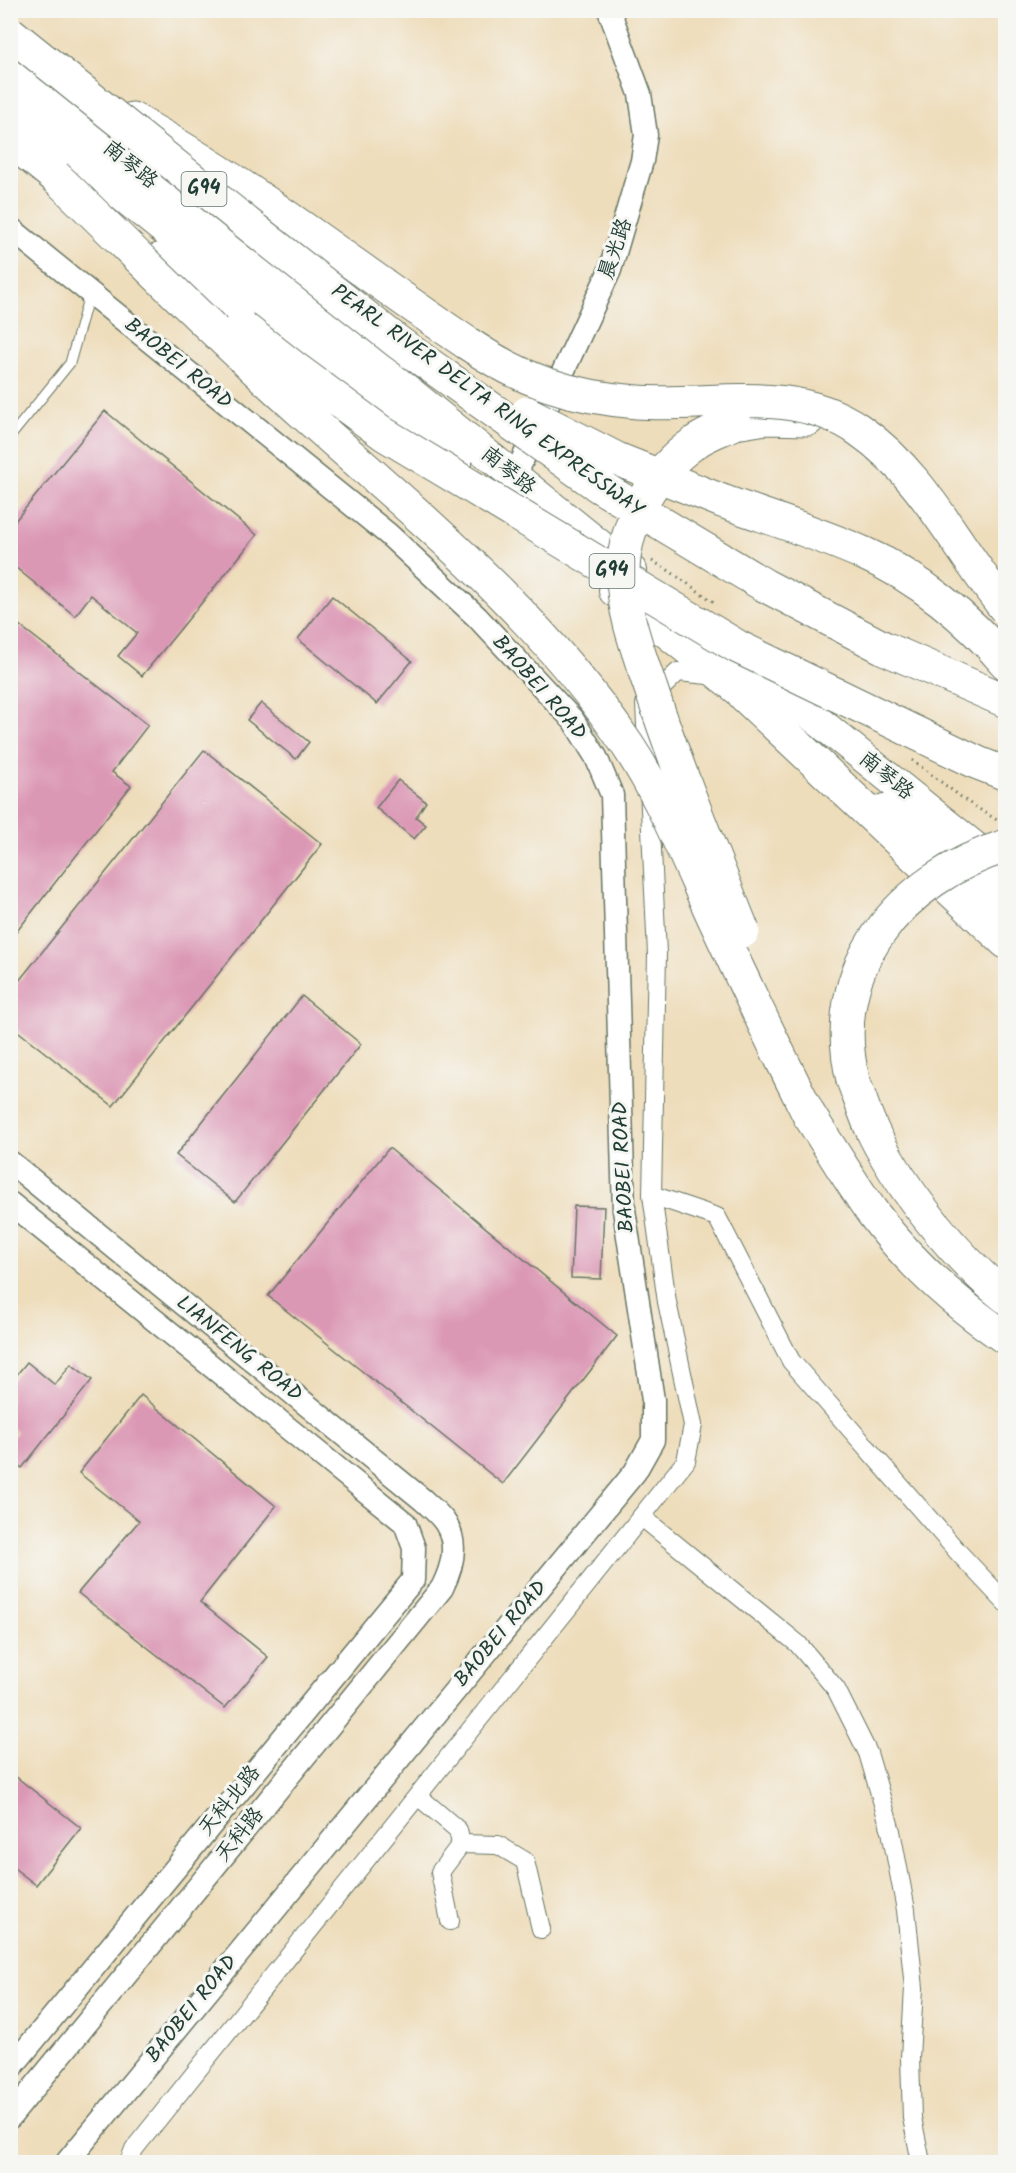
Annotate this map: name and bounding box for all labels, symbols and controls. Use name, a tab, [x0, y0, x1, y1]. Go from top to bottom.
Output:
street label: 南琴路	[95, 132, 165, 198]
road number: G94	[182, 172, 226, 206]
street label: 晨光路	[590, 214, 642, 284]
street label: PEARL RIVER DELTA RING EXPRESSWAY	[323, 276, 651, 527]
street label: BAOBEI ROAD	[117, 310, 239, 418]
street label: 南琴路	[473, 438, 543, 504]
road number: G94	[590, 554, 634, 588]
street label: BAOBEI ROAD	[484, 628, 594, 748]
street label: 南琴路	[851, 743, 921, 809]
street label: BAOBEI ROAD	[604, 1101, 644, 1233]
street label: LIANFENG ROAD	[168, 1287, 310, 1411]
street label: BAOBEI ROAD	[446, 1573, 556, 1695]
street label: 天科北路	[191, 1758, 269, 1844]
street label: 天科路	[207, 1800, 273, 1870]
street label: BAOBEI ROAD	[138, 1948, 246, 2070]

